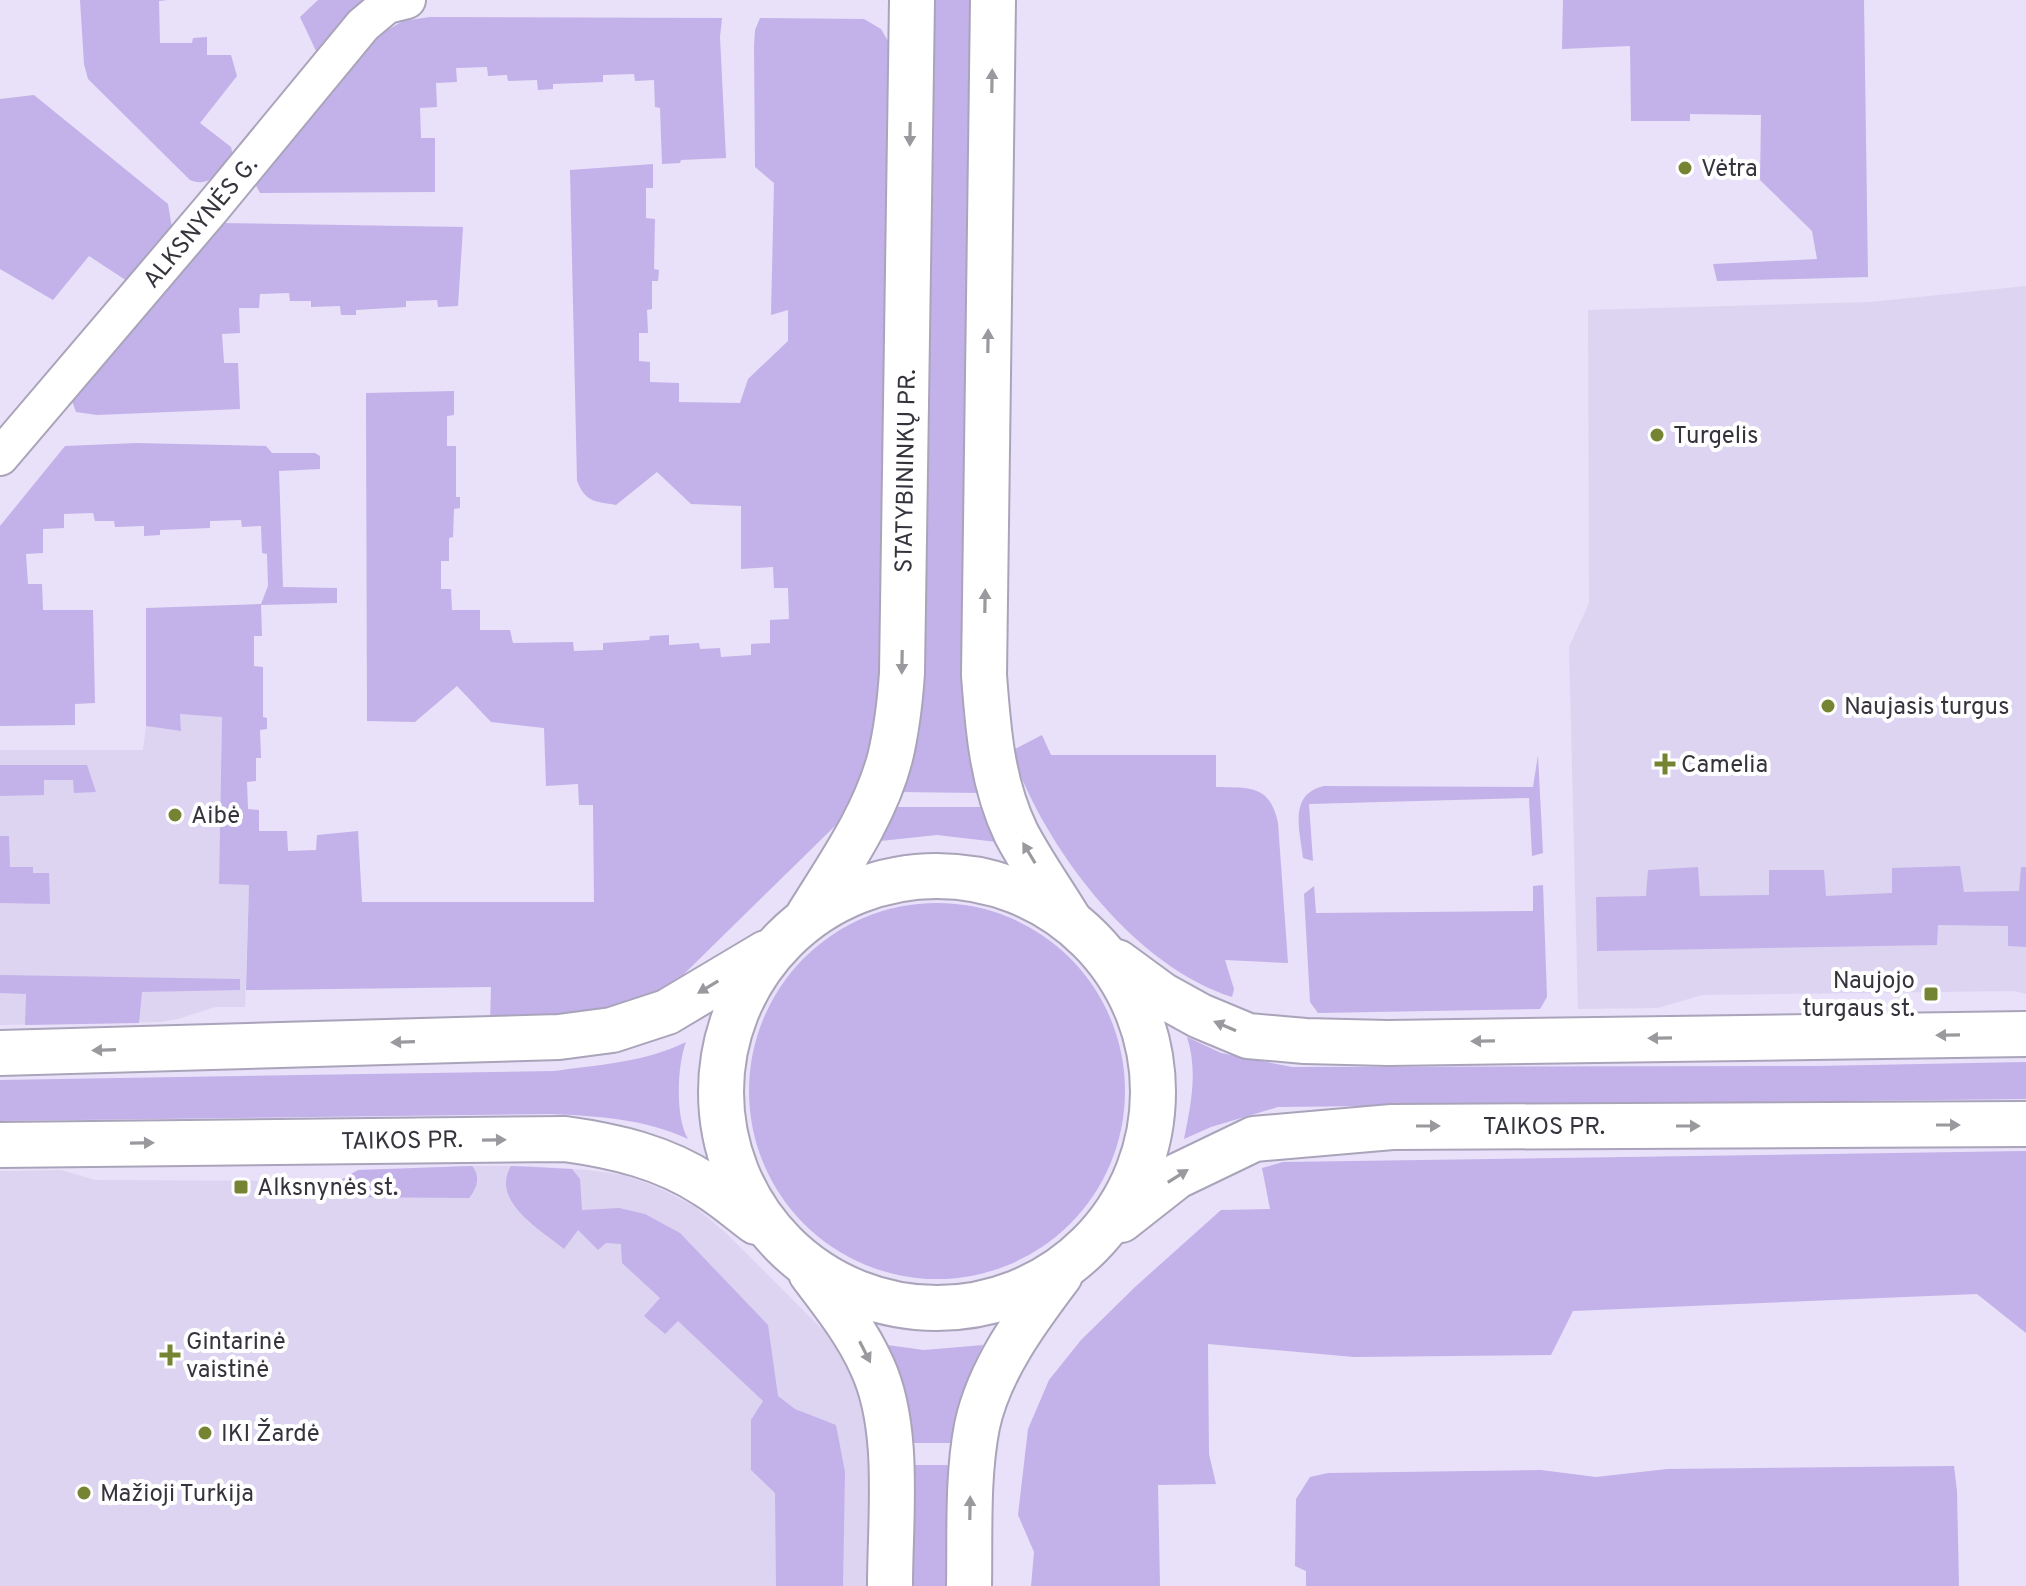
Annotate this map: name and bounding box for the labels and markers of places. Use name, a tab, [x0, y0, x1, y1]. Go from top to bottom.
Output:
place label: Vėtra	[1701, 155, 1758, 185]
marker: Vėtra	[1676, 159, 1694, 177]
place label: Turgelis	[1673, 422, 1758, 452]
marker: Turgelis	[1648, 426, 1666, 444]
place label: Naujasis turgus	[1844, 693, 2009, 723]
marker: Naujasis turgus	[1819, 697, 1837, 715]
place label: Camelia	[1681, 751, 1768, 781]
marker: Camelia	[1656, 755, 1674, 773]
place label: Aibė	[191, 802, 240, 832]
marker: Aibė	[166, 806, 184, 824]
place label: Naujojo turgaus st.	[1802, 967, 1915, 1025]
marker: Naujojo turgaus st.	[1922, 985, 1940, 1003]
place label: Alksnynės st.	[257, 1174, 398, 1204]
marker: Alksnynės st.	[232, 1178, 250, 1196]
place label: Gintarinė vaistinė	[186, 1328, 286, 1386]
marker: Gintarinė vaistinė	[161, 1346, 179, 1364]
place label: IKI Žardė	[221, 1418, 320, 1450]
marker: IKI Žardė	[196, 1424, 214, 1442]
place label: Mažioji Turkija	[100, 1480, 254, 1510]
marker: Mažioji Turkija	[75, 1484, 93, 1502]

